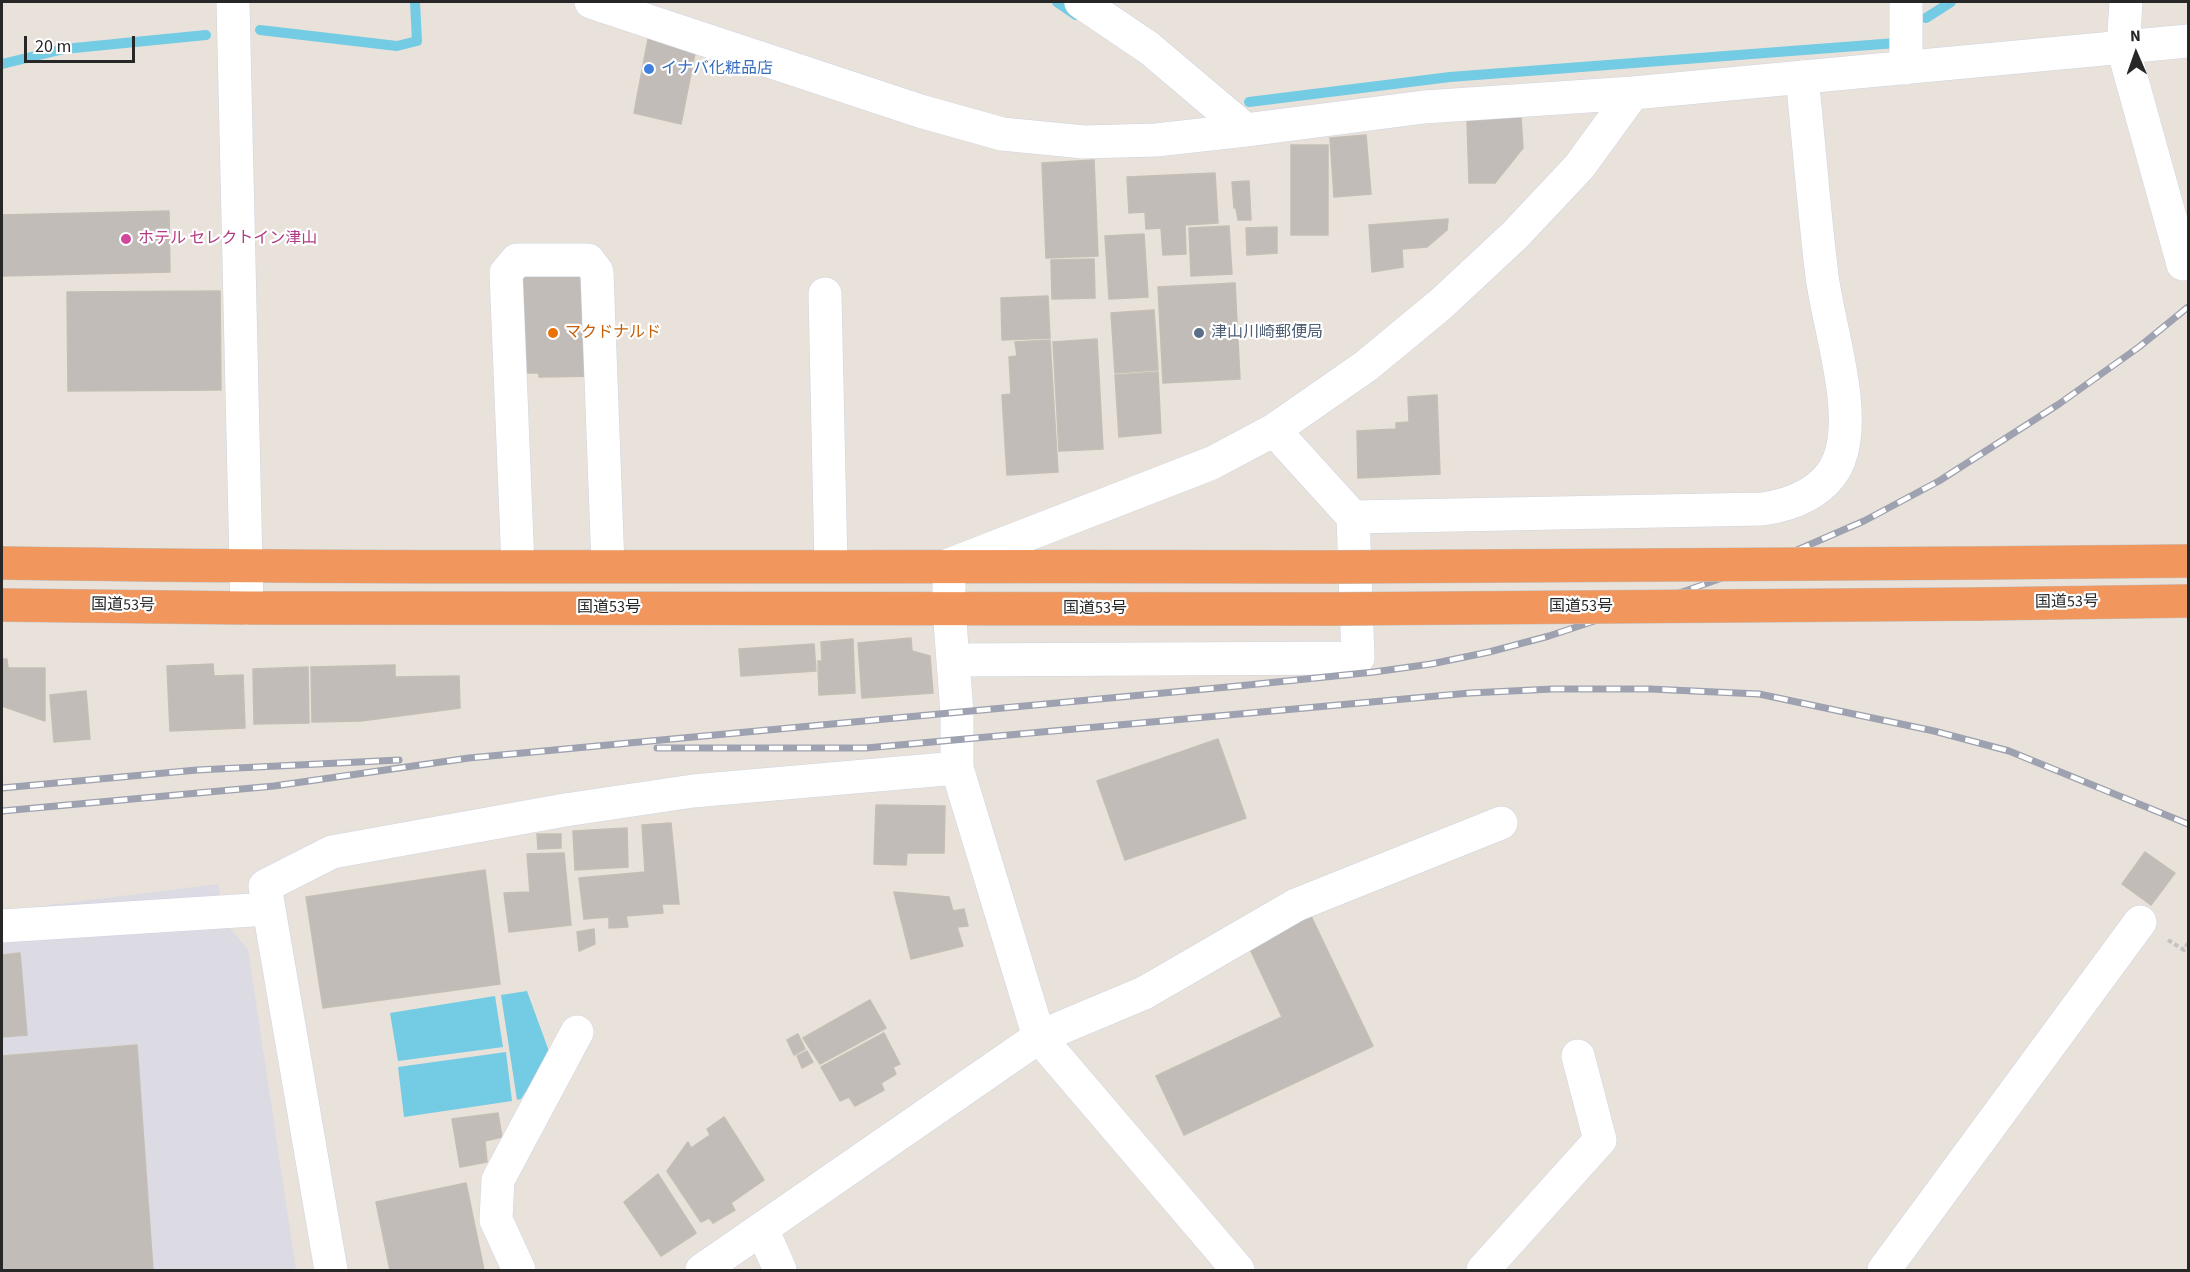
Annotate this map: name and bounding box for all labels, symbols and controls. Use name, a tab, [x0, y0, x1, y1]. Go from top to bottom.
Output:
scale bar	[27, 24, 138, 62]
north arrow	[2106, 24, 2166, 84]
text: N	[2130, 25, 2141, 47]
text: 20 m	[35, 34, 71, 59]
place label: イナバ化粧品店	[661, 59, 773, 79]
marker: イナバ化粧品店	[642, 62, 656, 76]
place label: ホテル セレクトイン津山	[138, 229, 317, 249]
marker: ホテル セレクトイン津山	[119, 232, 133, 246]
place label: マクドナルド	[565, 323, 661, 343]
place label: 津山川崎郵便局	[1211, 323, 1323, 343]
marker: マクドナルド	[546, 326, 560, 340]
marker: 津山川崎郵便局	[1192, 326, 1206, 340]
street label: 国道53号	[2035, 593, 2099, 613]
street label: 国道53号	[91, 596, 155, 616]
street label: 国道53号	[1549, 597, 1613, 617]
street label: 国道53号	[577, 598, 641, 618]
street label: 国道53号	[1063, 599, 1127, 619]

